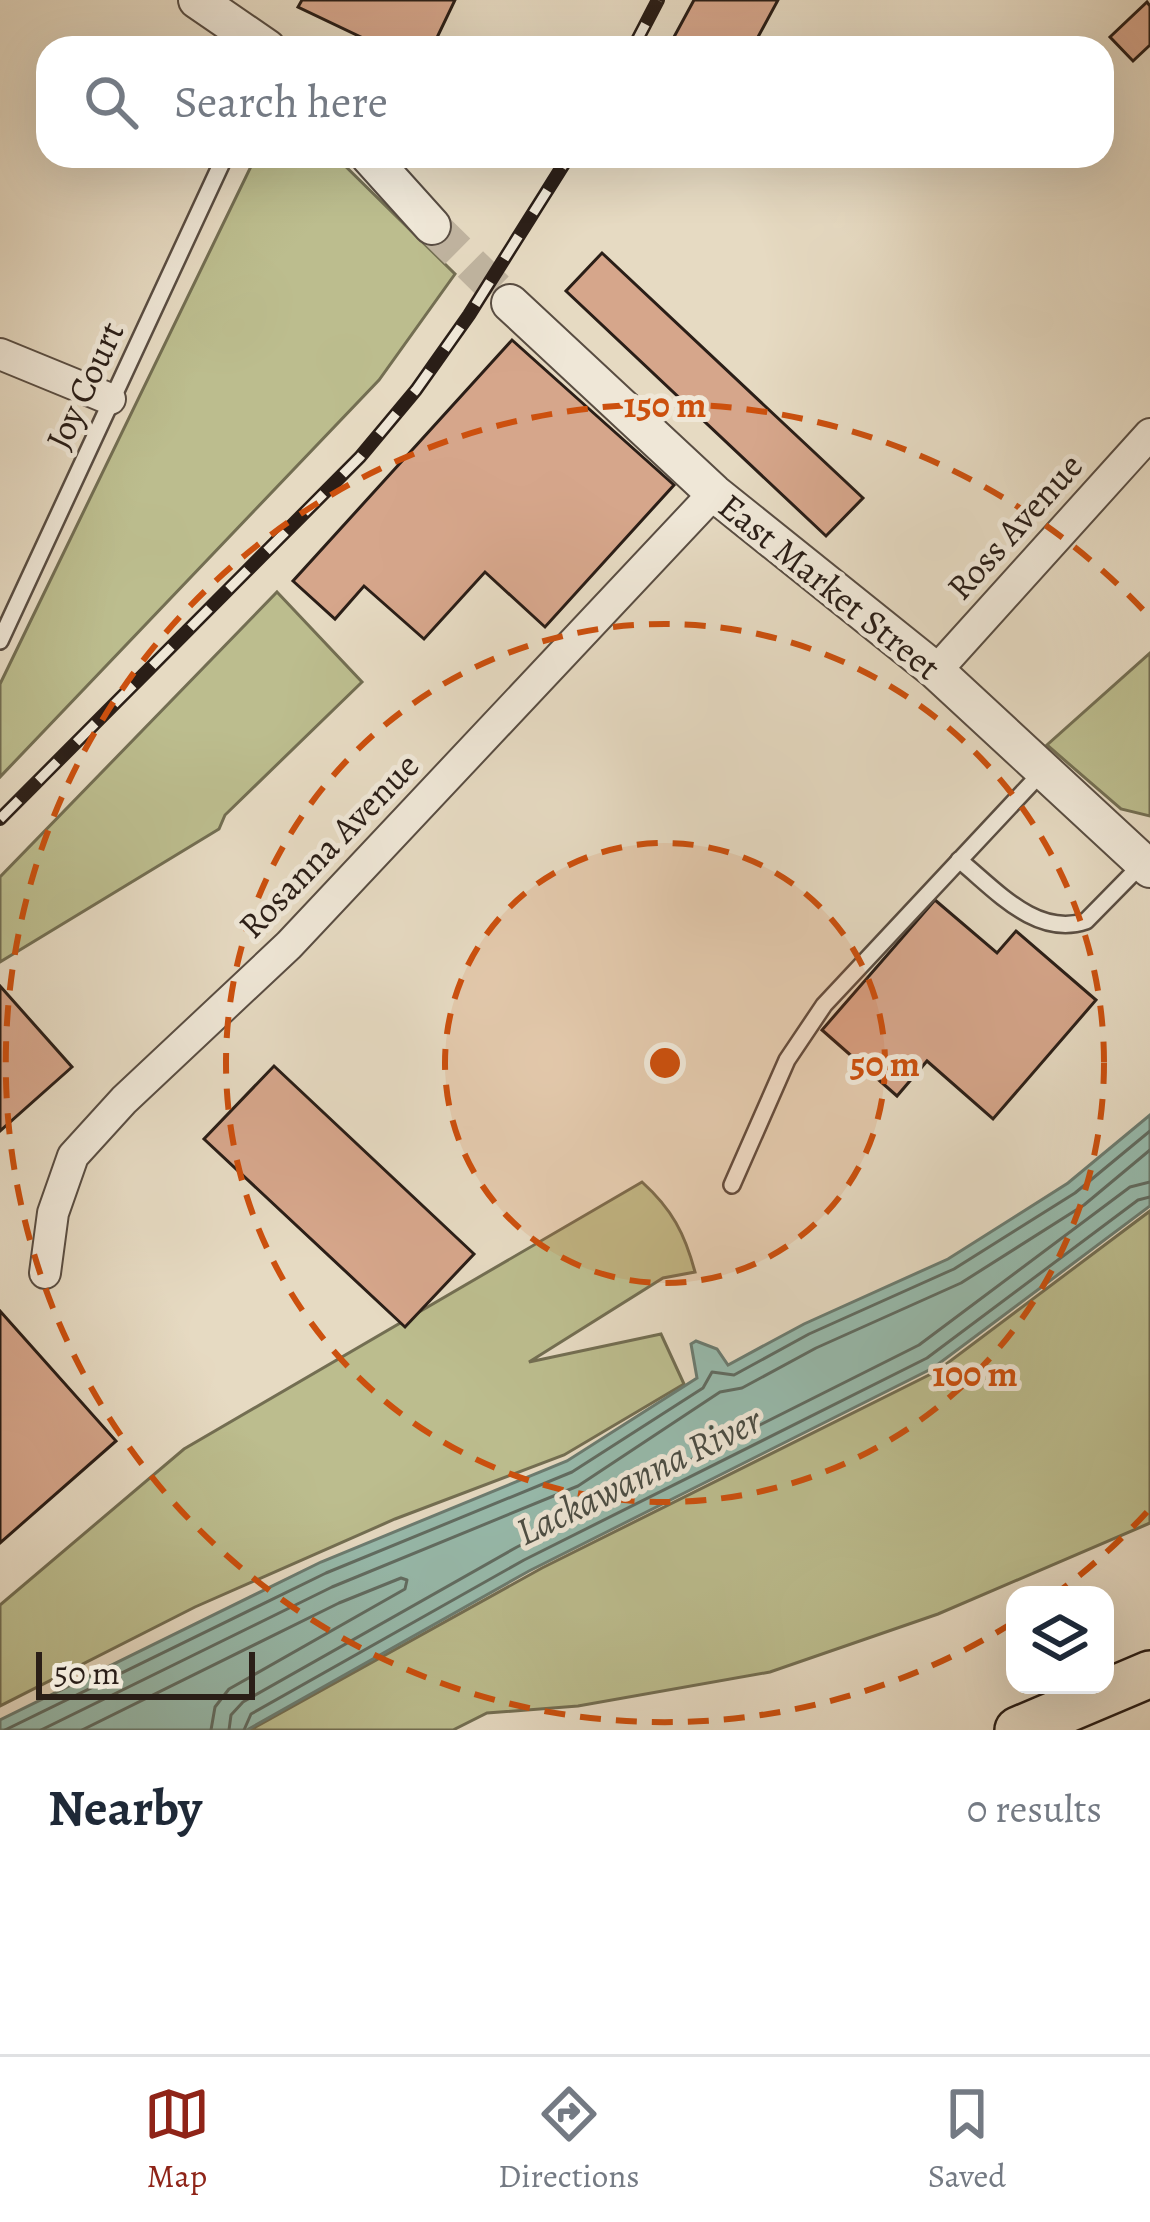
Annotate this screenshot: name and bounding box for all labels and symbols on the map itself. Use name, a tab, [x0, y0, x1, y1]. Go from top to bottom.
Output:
street label: Joy Court	[34, 313, 135, 457]
text: 150 m	[624, 380, 706, 429]
street label: Ross Avenue	[935, 442, 1094, 610]
street label: East Market Street	[708, 482, 951, 691]
street label: Rosanna Avenue	[227, 742, 430, 949]
text: 50 m	[850, 1039, 920, 1088]
centre of rings	[644, 1042, 686, 1084]
text: 100 m	[932, 1349, 1018, 1398]
water label: Lackawanna River	[507, 1393, 771, 1558]
scale bar	[36, 1646, 255, 1699]

